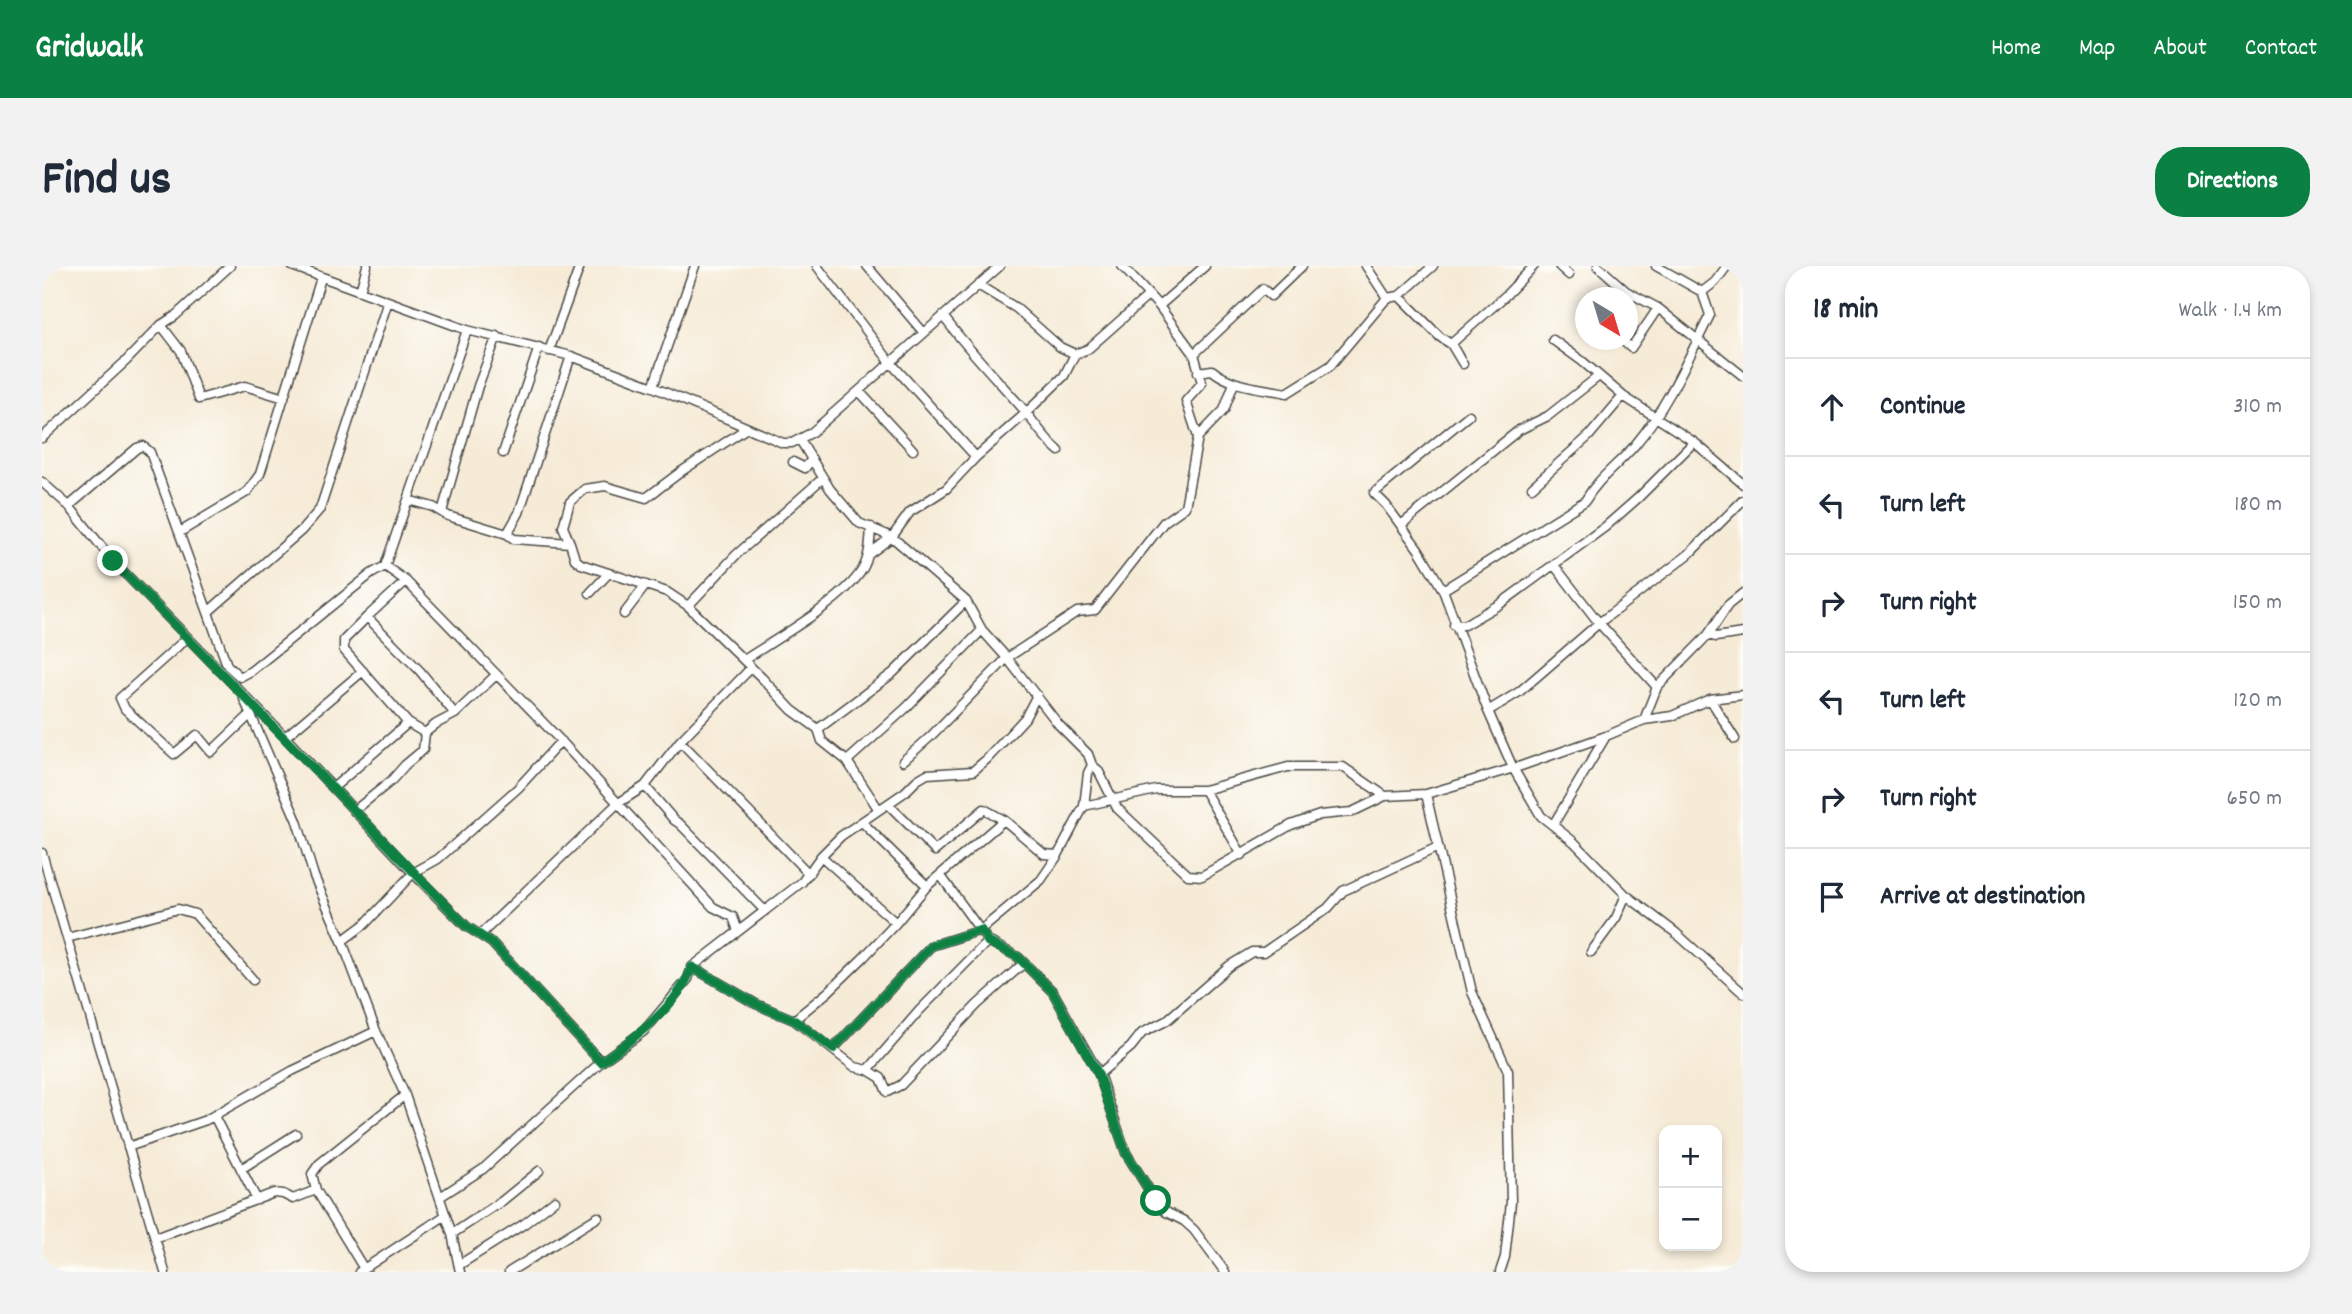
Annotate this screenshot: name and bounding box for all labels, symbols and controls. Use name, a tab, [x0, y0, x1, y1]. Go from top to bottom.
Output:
text: Gridwalk	[35, 26, 144, 73]
text: Home	[1991, 32, 2041, 66]
text: Map	[2079, 32, 2115, 66]
text: About	[2153, 32, 2207, 66]
text: Contact	[2245, 32, 2317, 66]
text: Find us	[42, 147, 171, 217]
button: Directions	[2155, 147, 2310, 217]
north arrow	[1575, 287, 1638, 350]
text: 18 min	[1813, 290, 1878, 333]
text: Walk · 1.4 km	[2178, 295, 2282, 328]
icon: ahead	[1813, 388, 1851, 426]
text: Continue	[1880, 389, 1965, 426]
text: 310 m	[2233, 391, 2282, 424]
icon: left	[1813, 486, 1851, 524]
text: Turn left	[1880, 487, 1966, 524]
text: 180 m	[2234, 489, 2282, 522]
route end	[97, 545, 128, 576]
icon: right	[1813, 584, 1851, 622]
text: Turn right	[1880, 585, 1977, 622]
text: 150 m	[2233, 587, 2282, 620]
icon: left	[1813, 682, 1851, 720]
text: Turn left	[1880, 683, 1966, 720]
text: 120 m	[2233, 685, 2282, 718]
icon: right	[1813, 780, 1851, 818]
text: Turn right	[1880, 781, 1977, 818]
text: 650 m	[2226, 783, 2282, 816]
icon: arrive	[1813, 878, 1851, 916]
text: Arrive at destination	[1880, 879, 2085, 916]
map controls	[1659, 1125, 1722, 1251]
button: +	[1659, 1125, 1722, 1188]
route start	[1140, 1185, 1171, 1216]
button: −	[1659, 1188, 1722, 1251]

